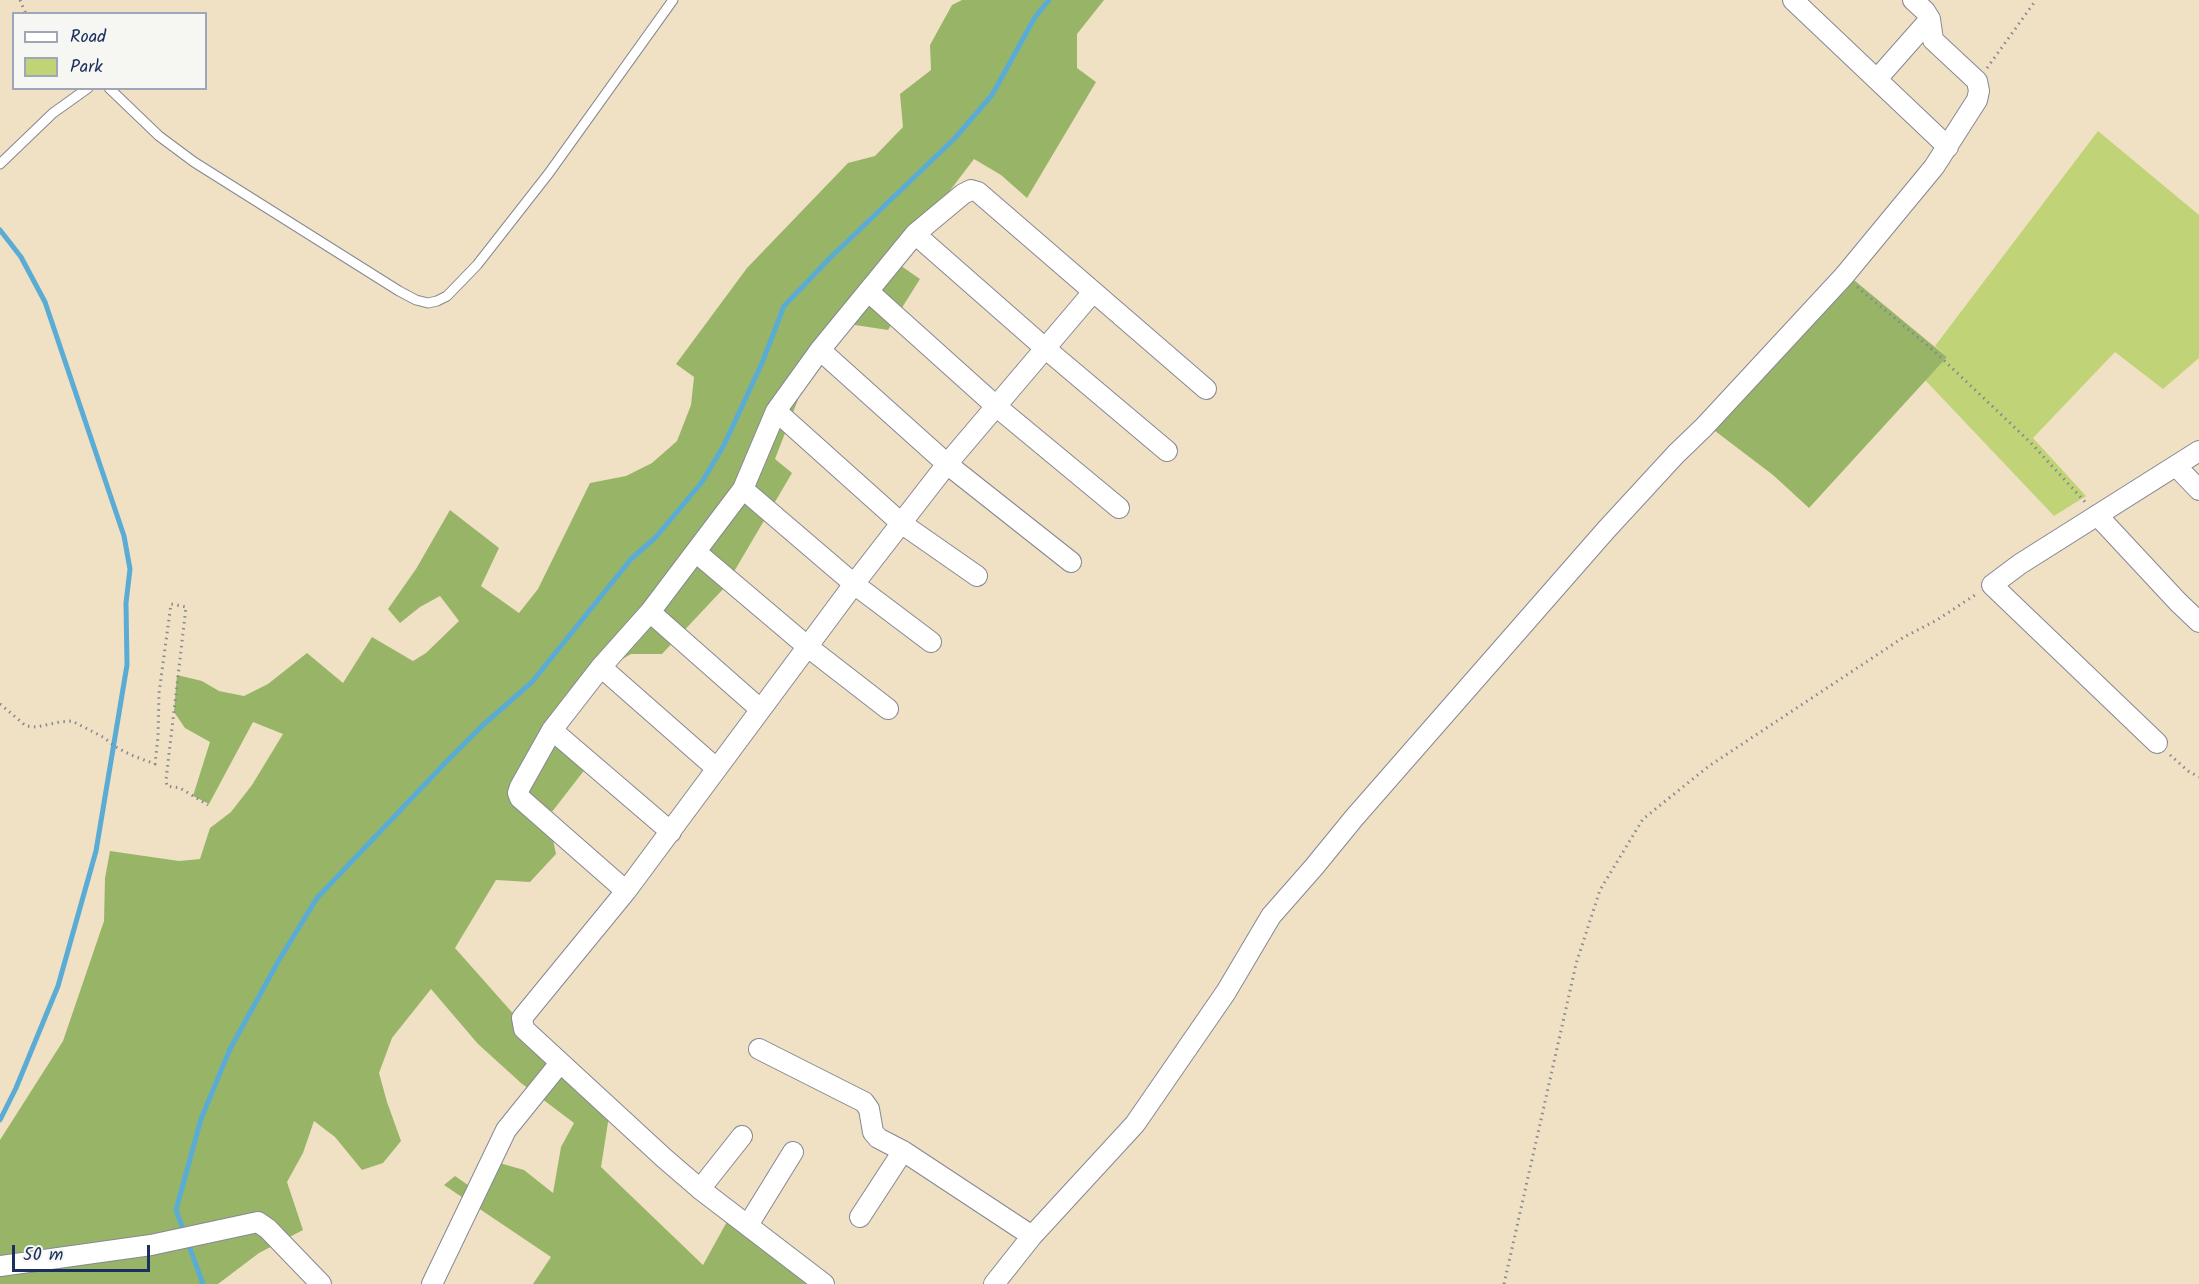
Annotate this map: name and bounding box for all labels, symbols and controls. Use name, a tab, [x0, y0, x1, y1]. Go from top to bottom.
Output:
legend	[12, 12, 207, 90]
text: Road	[70, 23, 106, 52]
text: Park	[70, 53, 103, 82]
scale bar	[15, 1233, 153, 1271]
text: 50 m	[23, 1241, 63, 1270]

